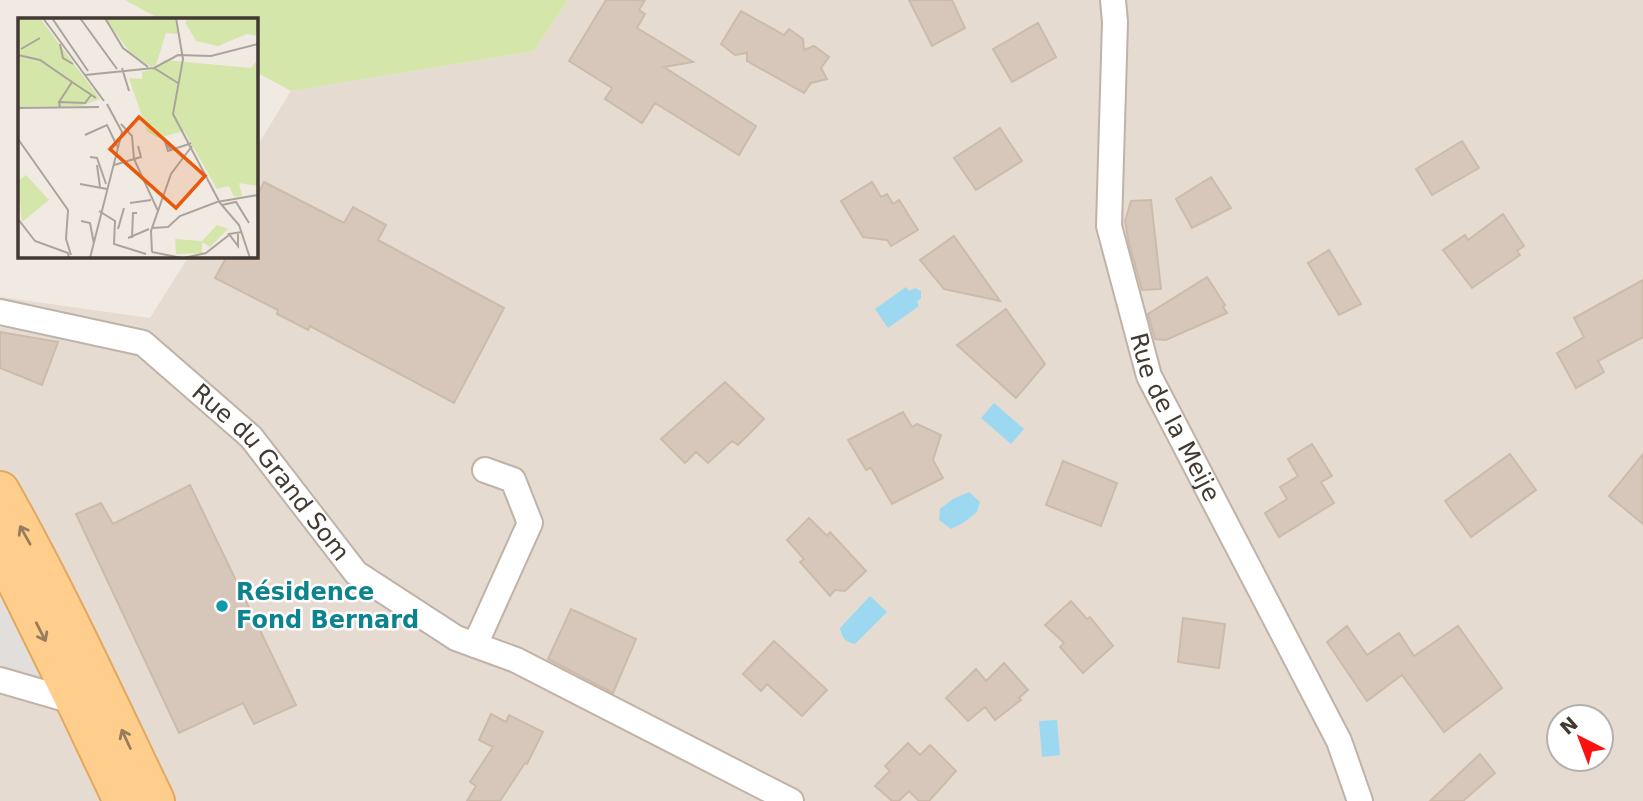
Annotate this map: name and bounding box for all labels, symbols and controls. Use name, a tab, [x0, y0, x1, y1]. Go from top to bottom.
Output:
inset map	[18, 18, 257, 257]
street label: Rue de la Meije	[1124, 330, 1226, 506]
street label: Rue du Grand Som	[186, 378, 355, 566]
one-way arrow	[18, 526, 32, 546]
place label: Résidence Fond Bernard	[236, 578, 419, 634]
marker: Résidence Fond Bernard	[214, 598, 230, 614]
one-way arrow	[34, 621, 48, 642]
north arrow	[1545, 703, 1615, 773]
text: N	[1555, 712, 1582, 739]
one-way arrow	[118, 729, 132, 750]

